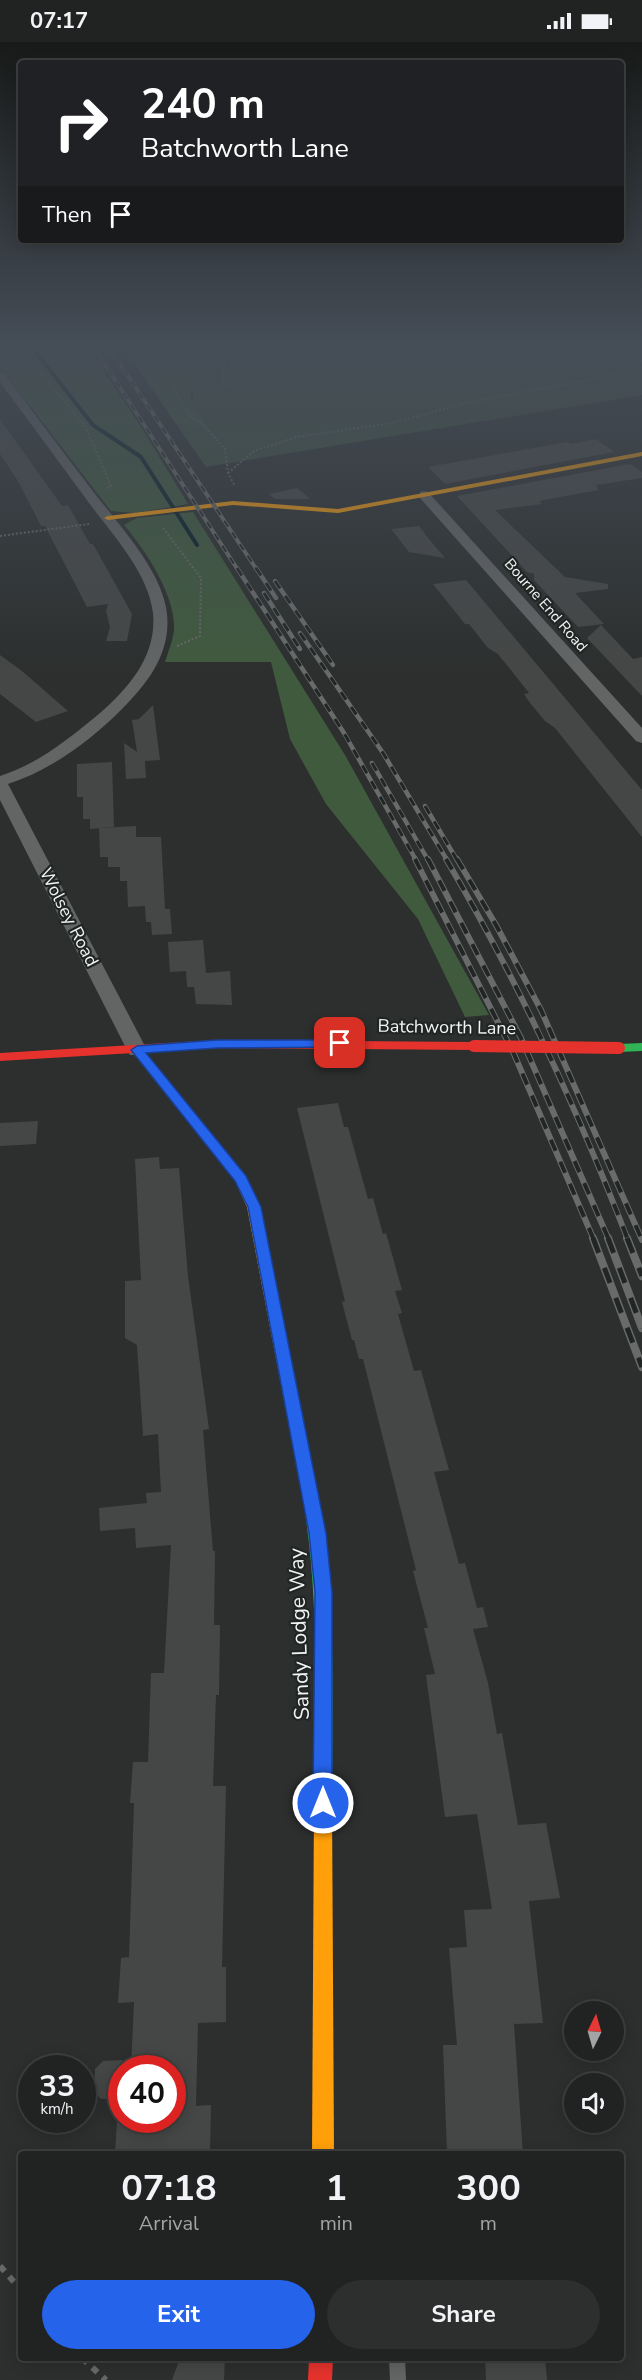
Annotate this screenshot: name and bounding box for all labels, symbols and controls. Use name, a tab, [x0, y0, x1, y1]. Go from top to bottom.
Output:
text: 07:17	[30, 6, 88, 36]
text: 240 m	[141, 76, 265, 133]
icon: right	[42, 84, 120, 162]
text: Batchworth Lane	[141, 130, 349, 167]
icon: arrive	[104, 198, 137, 231]
text: Then	[42, 200, 92, 230]
street label: Bourne End Road	[500, 554, 592, 656]
street label: Wolsey Road	[34, 863, 104, 971]
street label: Batchworth Lane	[378, 1014, 516, 1040]
pin	[314, 1017, 365, 1068]
icon: arrive	[323, 1026, 356, 1059]
street label: Sandy Lodge Way	[282, 1547, 316, 1721]
position arrow	[291, 1771, 355, 1835]
north arrow	[564, 2001, 624, 2061]
map controls	[564, 2001, 624, 2133]
speed limit sign: 40	[108, 2055, 186, 2133]
text: 33	[39, 2066, 75, 2107]
button: sound	[564, 2073, 624, 2133]
text: km/h	[40, 2099, 74, 2119]
text: 07:18	[121, 2164, 217, 2213]
text: 1	[325, 2164, 347, 2213]
text: 300	[456, 2164, 521, 2213]
text: Arrival	[139, 2210, 199, 2237]
text: min	[320, 2210, 353, 2237]
text: m	[480, 2210, 497, 2237]
button: Exit	[42, 2280, 315, 2349]
button: Share	[327, 2280, 600, 2349]

